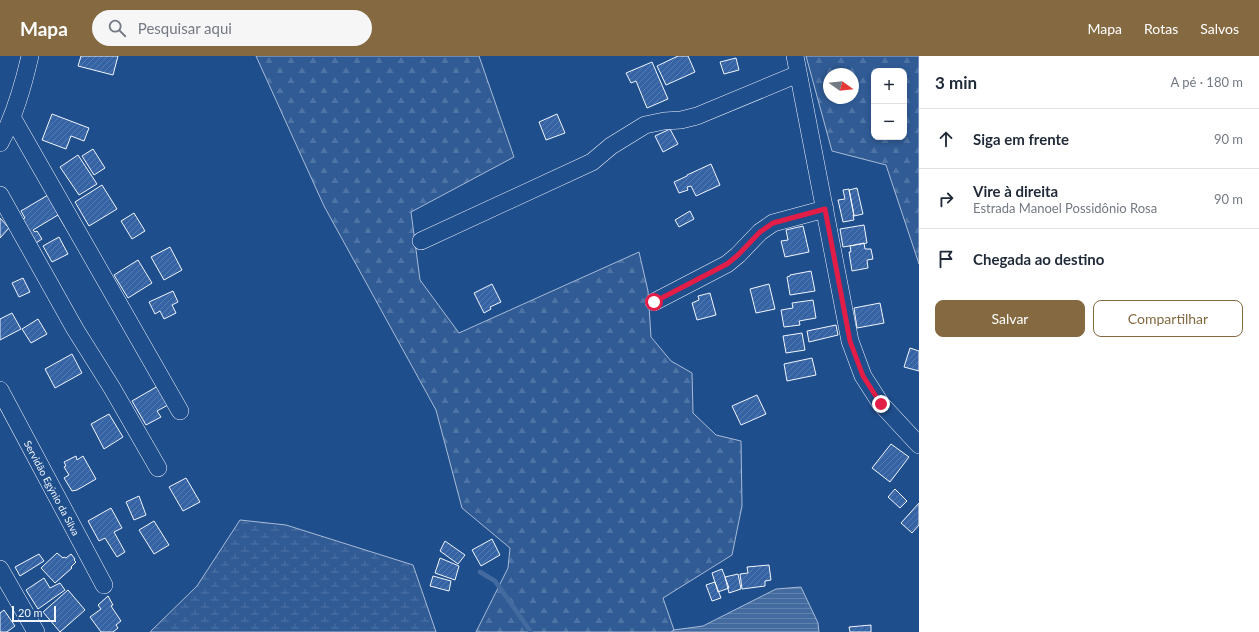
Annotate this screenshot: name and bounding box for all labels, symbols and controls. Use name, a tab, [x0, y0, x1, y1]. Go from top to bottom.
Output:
search box	[92, 10, 372, 46]
text: Mapa	[20, 17, 68, 40]
icon: search	[106, 17, 128, 39]
text: Pesquisar aqui	[138, 19, 232, 37]
text: Mapa	[1087, 20, 1122, 37]
text: Rotas	[1144, 20, 1178, 37]
text: Salvos	[1200, 20, 1239, 37]
north arrow	[823, 68, 859, 104]
map controls	[871, 68, 907, 140]
button: +	[871, 68, 907, 104]
text: 3 min	[935, 72, 977, 93]
text: A pé · 180 m	[1170, 74, 1243, 90]
button: −	[871, 104, 907, 140]
icon: ahead	[935, 128, 957, 150]
text: Siga em frente	[973, 130, 1069, 148]
text: 90 m	[1214, 131, 1243, 147]
text: Vire à direita	[973, 182, 1058, 200]
icon: right	[935, 188, 957, 210]
text: 90 m	[1214, 191, 1243, 207]
text: Estrada Manoel Possidônio Rosa	[973, 200, 1157, 216]
icon: arrive	[935, 248, 957, 270]
text: Chegada ao destino	[973, 250, 1104, 268]
route start	[645, 293, 663, 311]
button: Salvar	[935, 300, 1085, 337]
button: Compartilhar	[1093, 300, 1243, 337]
route end	[872, 395, 890, 413]
street label: Servidão Egýnio da Silva	[22, 438, 82, 538]
scale bar	[12, 604, 56, 623]
text: 20 m	[18, 606, 43, 619]

